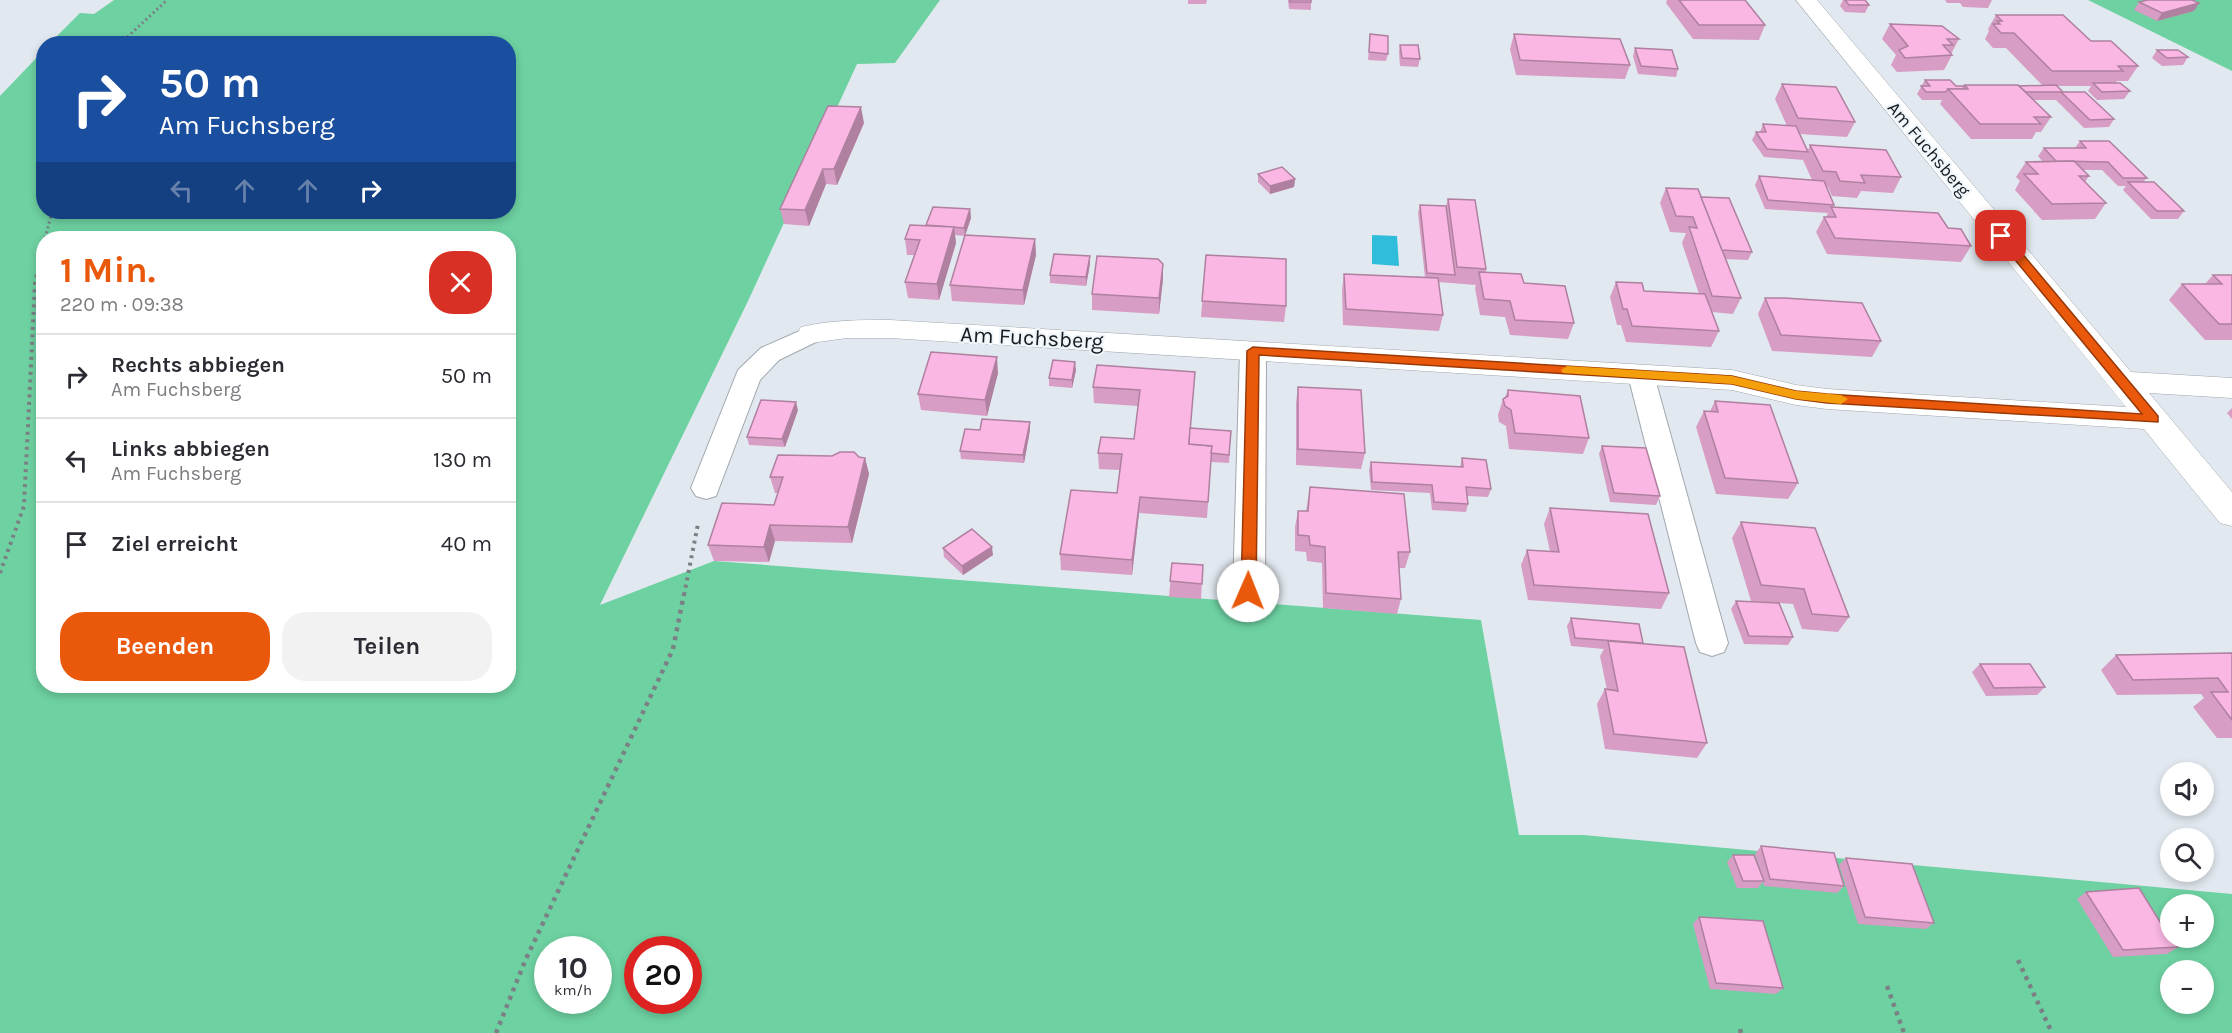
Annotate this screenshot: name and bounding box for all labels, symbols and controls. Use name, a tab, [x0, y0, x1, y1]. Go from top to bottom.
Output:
text: 50 m	[159, 58, 261, 108]
icon: right	[60, 60, 138, 138]
street label: Am Fuchsberg	[1883, 97, 1975, 201]
text: Am Fuchsberg	[159, 109, 335, 141]
icon: left	[165, 174, 198, 207]
icon: ahead	[228, 174, 261, 207]
icon: ahead	[291, 174, 324, 207]
icon: right	[354, 174, 387, 207]
pin	[1975, 210, 2026, 261]
icon: arrive	[1984, 219, 2017, 252]
text: 1 Min.	[60, 249, 155, 291]
button: close	[429, 251, 492, 314]
text: 220 m · 09:38	[60, 293, 184, 316]
street label: Am Fuchsberg	[960, 321, 1105, 355]
text: Rechts abbiegen	[111, 352, 285, 378]
icon: right	[60, 360, 93, 393]
text: 50 m	[441, 363, 492, 389]
text: Am Fuchsberg	[111, 378, 241, 401]
text: Links abbiegen	[111, 436, 270, 462]
icon: left	[60, 444, 93, 477]
text: 130 m	[433, 447, 492, 473]
text: Am Fuchsberg	[111, 462, 241, 485]
icon: arrive	[60, 528, 93, 561]
text: Ziel erreicht	[111, 531, 238, 557]
text: 40 m	[441, 531, 492, 557]
position arrow	[1216, 559, 1280, 623]
button: Beenden	[60, 612, 270, 681]
button: Teilen	[282, 612, 492, 681]
map controls	[2160, 762, 2214, 1014]
button: sound	[2160, 762, 2214, 816]
button: search	[2160, 828, 2214, 882]
button: +	[2160, 894, 2214, 948]
speed limit sign: 20	[624, 936, 702, 1014]
text: 10	[558, 950, 588, 986]
button: −	[2160, 960, 2214, 1014]
text: km/h	[554, 981, 592, 999]

